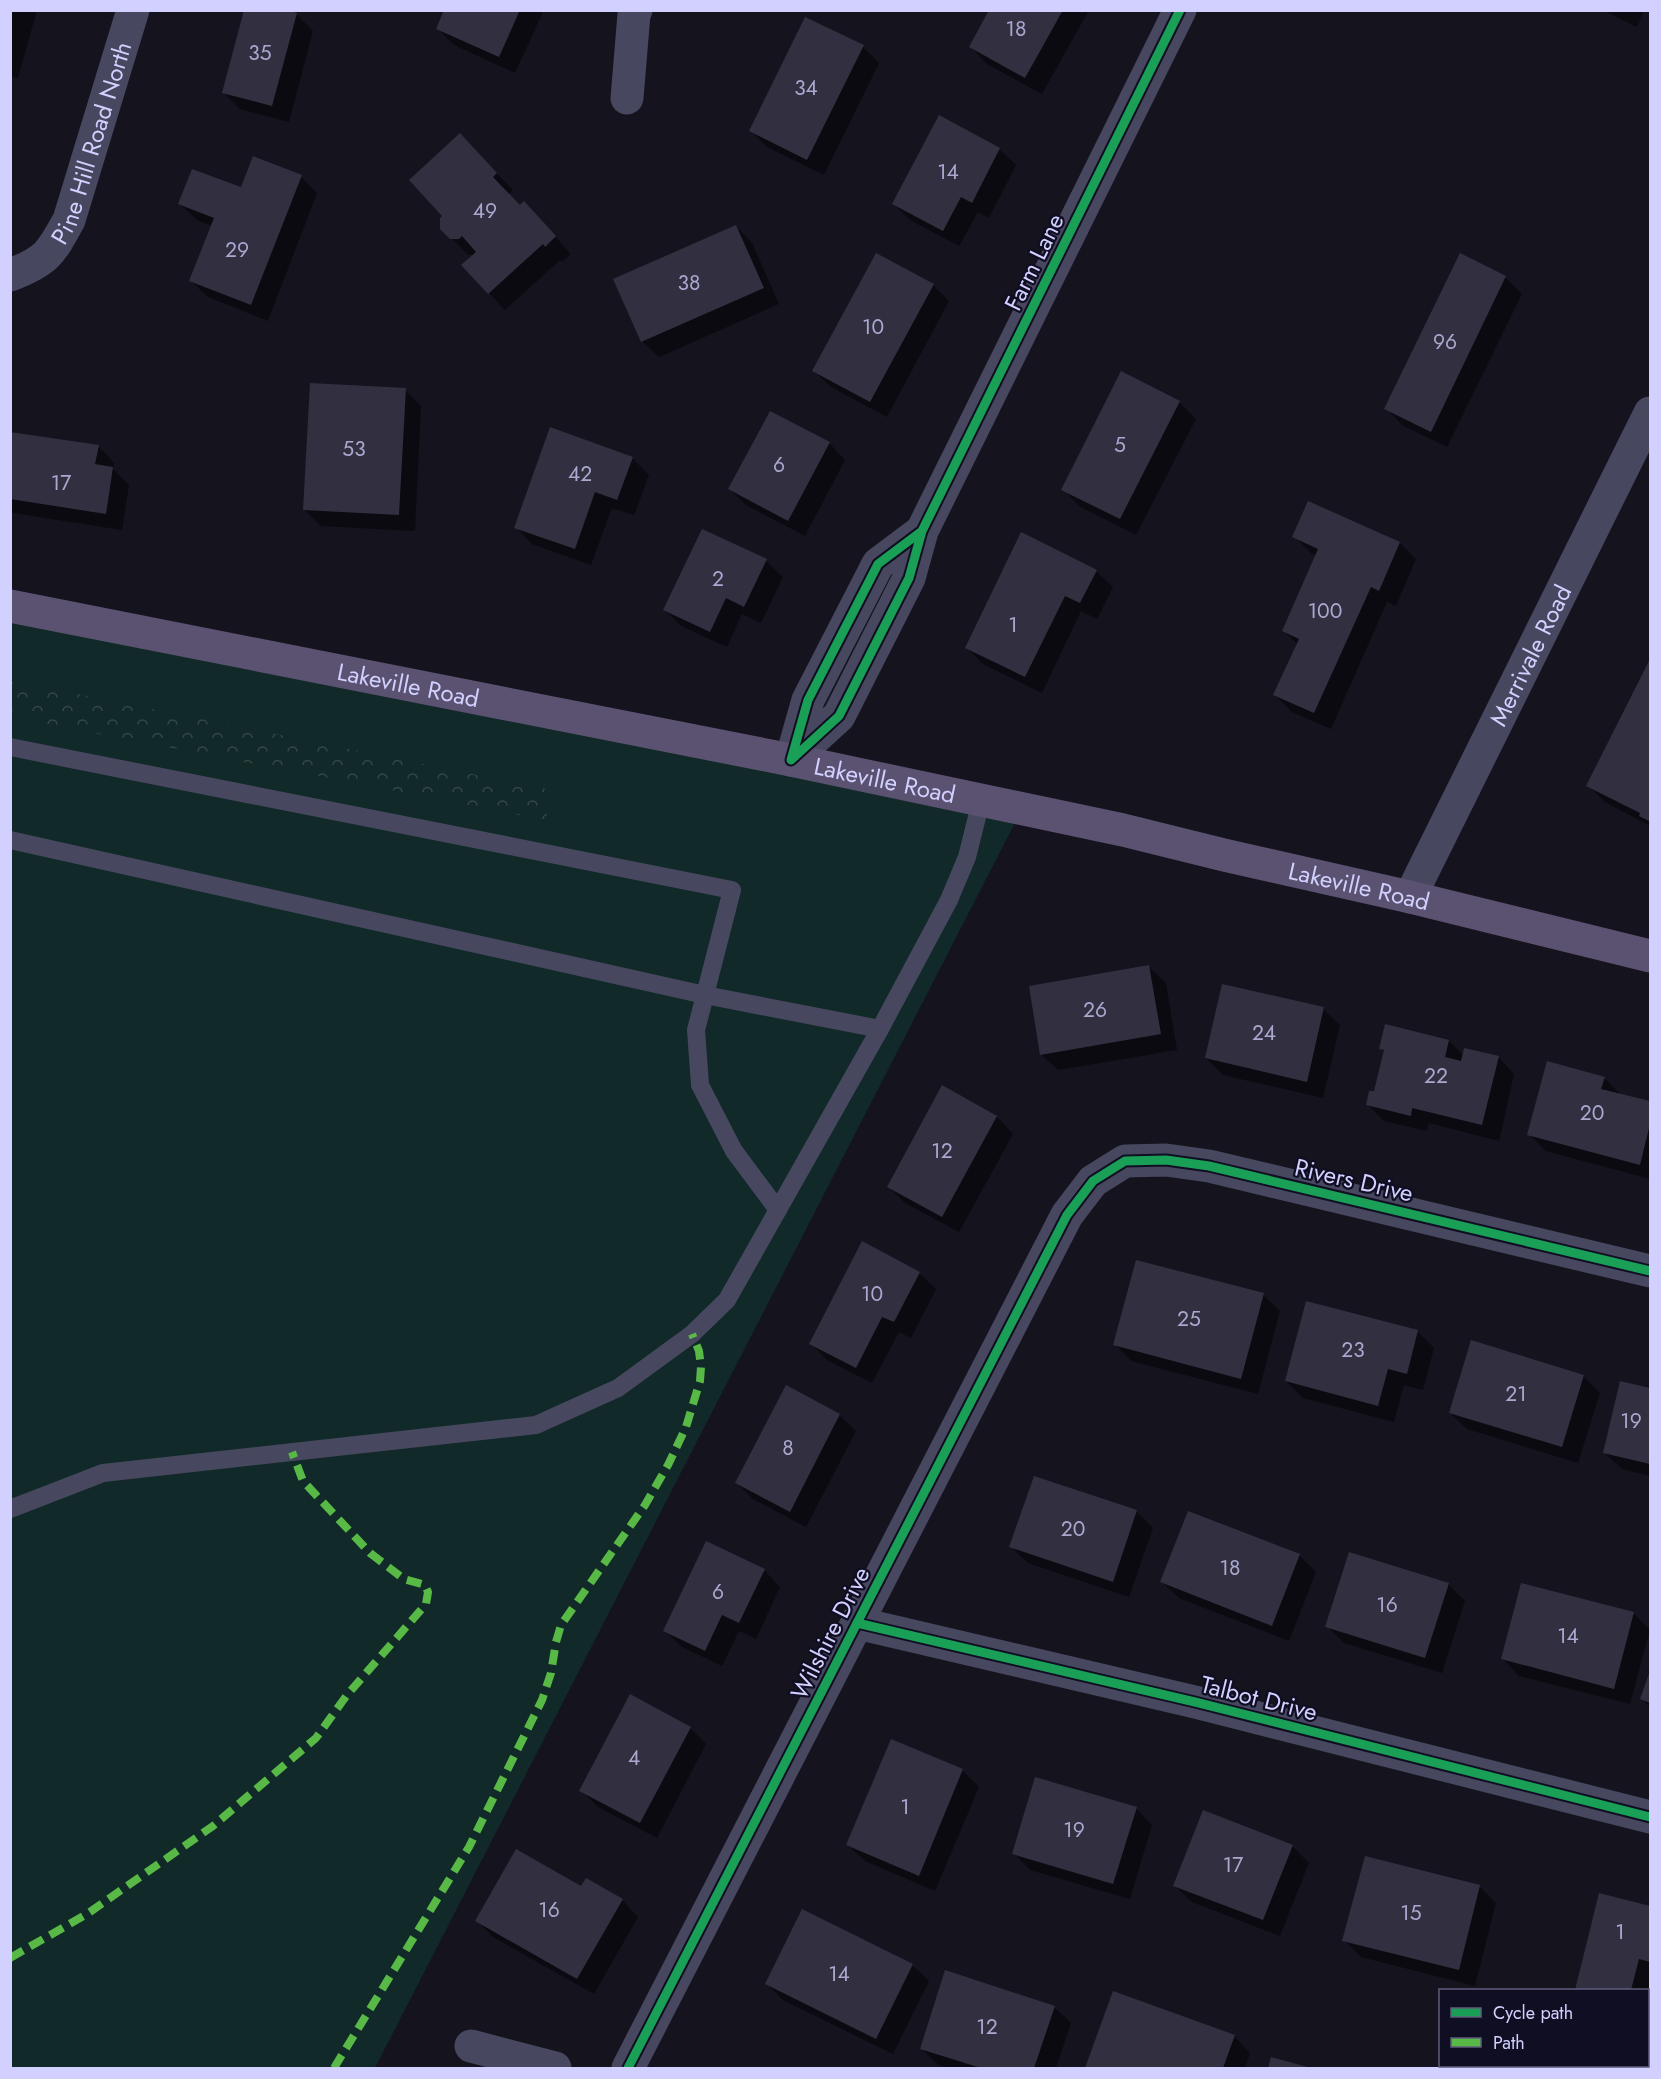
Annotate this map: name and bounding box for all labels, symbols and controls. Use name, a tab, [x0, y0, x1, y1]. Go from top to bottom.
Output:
house number: 18	[1006, 14, 1026, 44]
street label: Pine Hill Road North	[42, 37, 140, 251]
house number: 35	[248, 38, 272, 68]
house number: 34	[794, 73, 818, 103]
house number: 14	[937, 157, 959, 187]
house number: 49	[473, 196, 497, 226]
street label: Farm Lane	[995, 207, 1073, 317]
house number: 29	[225, 235, 249, 265]
house number: 38	[678, 268, 700, 298]
house number: 10	[862, 312, 884, 342]
house number: 96	[1433, 327, 1457, 357]
house number: 5	[1114, 430, 1126, 460]
house number: 53	[342, 434, 366, 464]
house number: 6	[773, 450, 785, 480]
house number: 42	[568, 459, 592, 489]
house number: 17	[51, 468, 71, 498]
house number: 2	[712, 564, 724, 594]
street label: Merrivale Road	[1480, 579, 1580, 732]
house number: 100	[1308, 596, 1342, 626]
house number: 1	[1008, 610, 1018, 640]
street label: Lakeville Road	[334, 653, 482, 716]
street label: Lakeville Road	[811, 748, 959, 812]
street label: Lakeville Road	[1285, 853, 1433, 919]
house number: 26	[1083, 995, 1107, 1025]
house number: 24	[1252, 1018, 1276, 1048]
house number: 22	[1424, 1061, 1448, 1091]
house number: 20	[1580, 1098, 1604, 1128]
house number: 12	[931, 1136, 953, 1166]
street label: Rivers Drive	[1291, 1149, 1417, 1211]
house number: 10	[861, 1279, 883, 1309]
house number: 25	[1177, 1304, 1201, 1334]
house number: 23	[1341, 1335, 1365, 1365]
house number: 21	[1505, 1379, 1527, 1409]
house number: 19	[1620, 1406, 1642, 1436]
house number: 8	[782, 1433, 794, 1463]
house number: 20	[1061, 1514, 1085, 1544]
house number: 18	[1220, 1553, 1240, 1583]
street label: Wilshire Drive	[782, 1561, 878, 1705]
house number: 6	[712, 1577, 724, 1607]
house number: 16	[1376, 1590, 1398, 1620]
house number: 14	[1557, 1621, 1579, 1651]
street label: Talbot Drive	[1197, 1667, 1321, 1729]
house number: 4	[628, 1743, 640, 1773]
house number: 1	[900, 1792, 910, 1822]
house number: 19	[1063, 1815, 1085, 1845]
house number: 17	[1223, 1850, 1243, 1880]
house number: 16	[538, 1895, 560, 1925]
house number: 15	[1400, 1898, 1422, 1928]
house number: 1	[1615, 1917, 1625, 1947]
house number: 14	[828, 1959, 850, 1989]
legend	[1439, 1989, 1649, 2067]
text: Cycle path	[1493, 2000, 1573, 2026]
house number: 12	[976, 2012, 998, 2042]
text: Path	[1493, 2030, 1525, 2056]

